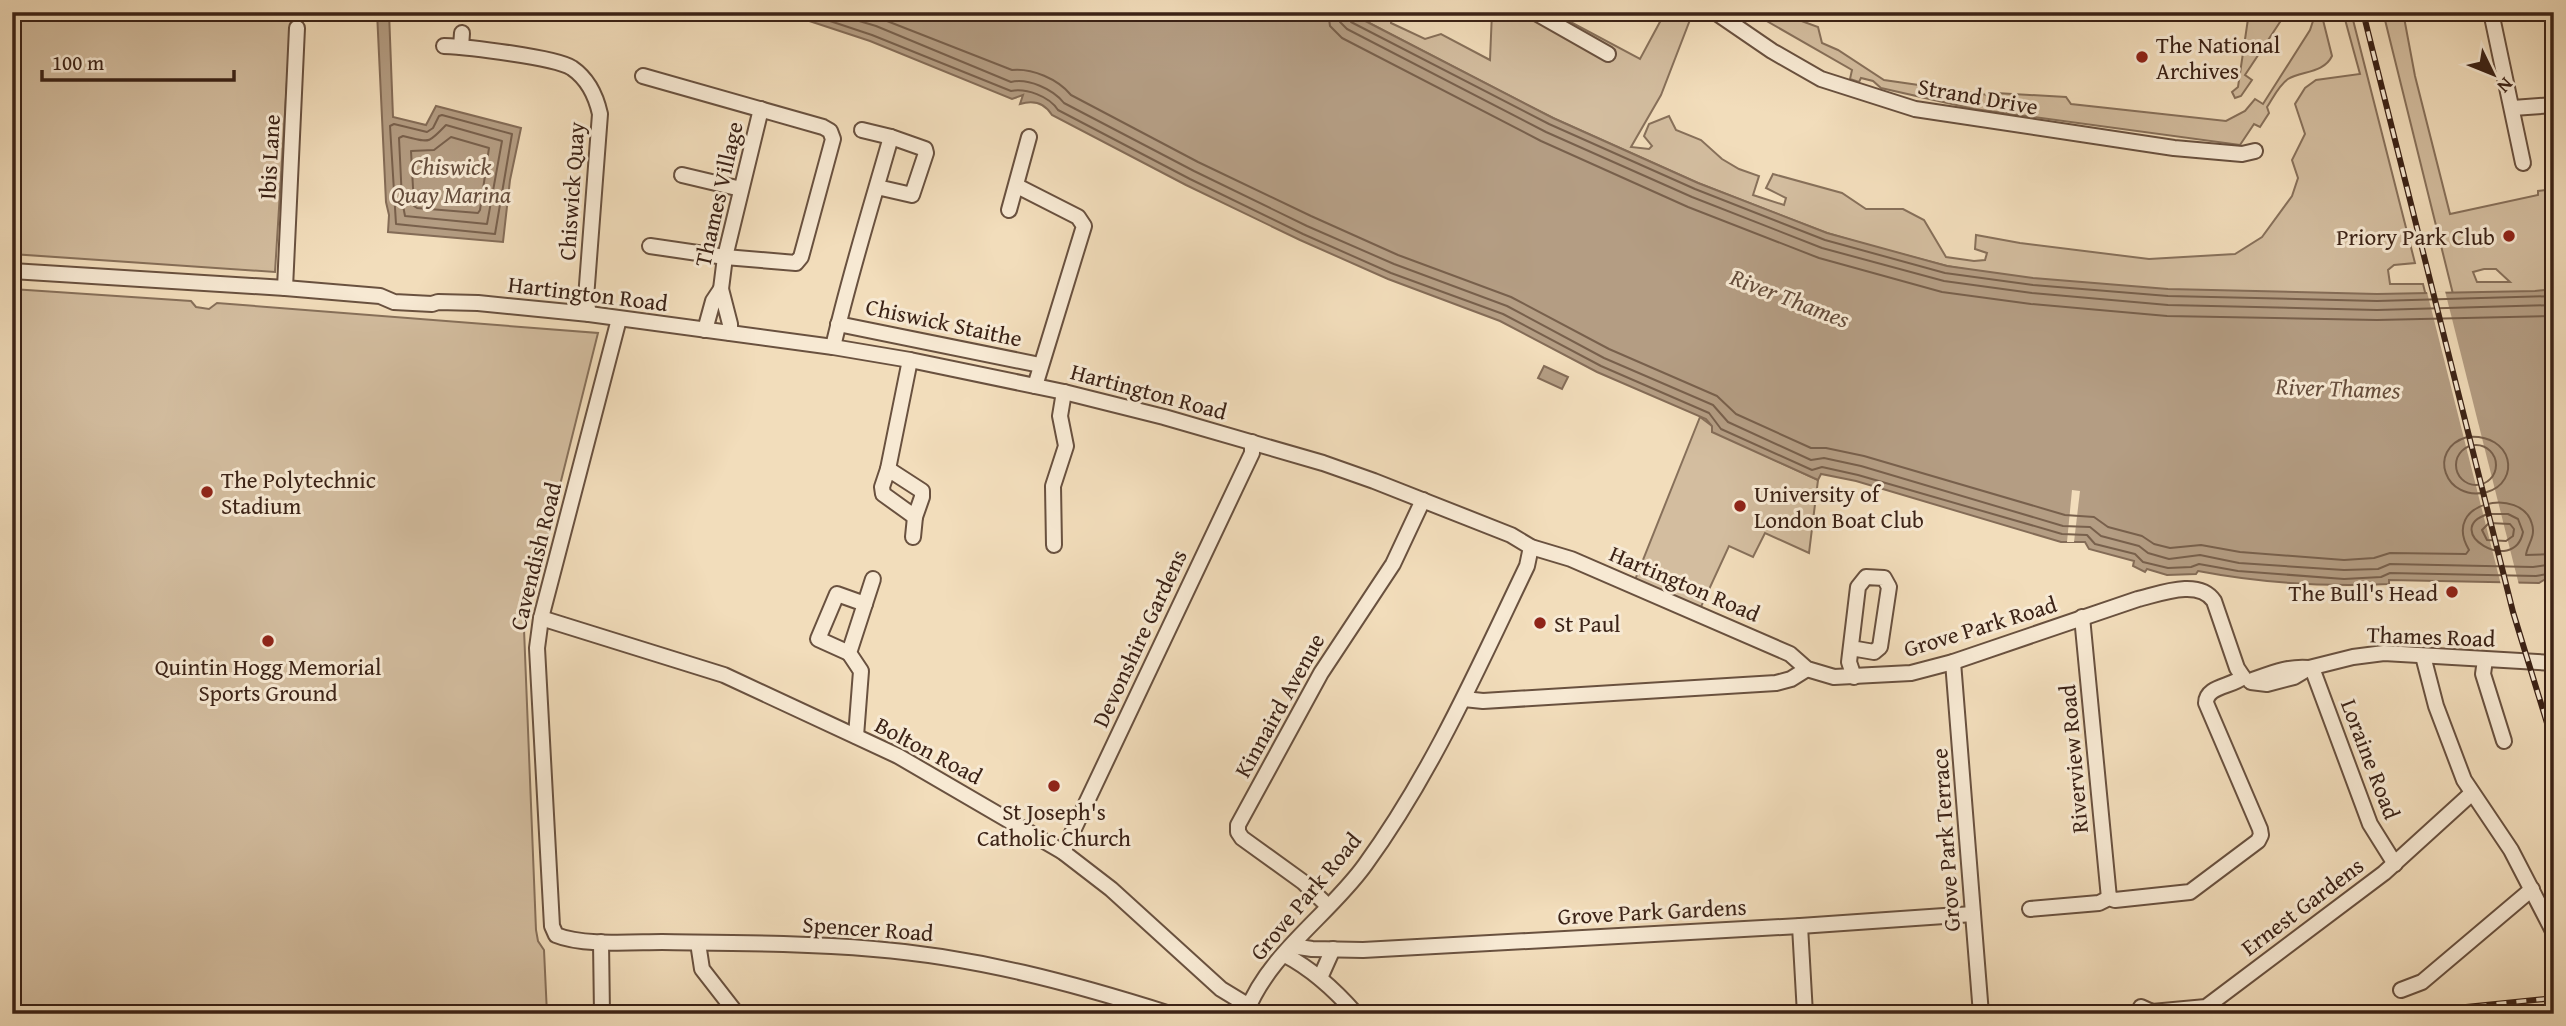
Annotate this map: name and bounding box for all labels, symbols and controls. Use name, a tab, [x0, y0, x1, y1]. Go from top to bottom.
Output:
place label: The National Archives	[2156, 28, 2280, 87]
scale bar	[42, 38, 234, 82]
north arrow	[2458, 38, 2528, 108]
text: 100 m	[52, 47, 104, 78]
marker: The National Archives	[2134, 49, 2150, 65]
street label: Strand Drive	[1915, 69, 2041, 123]
text: N	[2491, 71, 2520, 100]
street label: Ibis Lane	[250, 113, 288, 201]
street label: Thames Village	[685, 118, 751, 270]
street label: Chiswick Quay	[550, 120, 592, 262]
water label: Chiswick Quay Marina	[391, 149, 511, 212]
place label: Priory Park Club	[2336, 220, 2495, 253]
marker: Priory Park Club	[2501, 228, 2517, 244]
water label: River Thames	[1724, 259, 1855, 337]
street label: Hartington Road	[506, 267, 670, 319]
street label: Chiswick Staithe	[863, 289, 1025, 355]
street label: Hartington Road	[1067, 354, 1231, 428]
water label: River Thames	[2274, 368, 2401, 408]
place label: The Polytechnic Stadium	[221, 463, 376, 522]
place label: University of London Boat Club	[1754, 477, 1924, 536]
street label: Cavendish Road	[501, 478, 570, 634]
marker: The Polytechnic Stadium	[199, 484, 215, 500]
marker: University of London Boat Club	[1732, 498, 1748, 514]
street label: Hartington Road	[1605, 536, 1766, 630]
street label: Devonshire Gardens	[1083, 544, 1195, 732]
place label: The Bull's Head	[2289, 576, 2439, 609]
marker: The Bull's Head	[2444, 584, 2460, 600]
street label: Grove Park Road	[1899, 587, 2061, 665]
place label: St Paul	[1554, 607, 1621, 640]
marker: St Paul	[1532, 615, 1548, 631]
street label: Thames Road	[2366, 617, 2497, 655]
street label: Kinnaird Avenue	[1226, 627, 1332, 783]
marker: Quintin Hogg Memorial Sports Ground	[260, 633, 276, 649]
place label: Quintin Hogg Memorial Sports Ground	[155, 650, 381, 709]
street label: Riverview Road	[2050, 683, 2096, 835]
street label: Loraine Road	[2333, 694, 2409, 825]
street label: Bolton Road	[870, 708, 989, 792]
street label: Grove Park Terrace	[1922, 747, 1968, 933]
marker: St Joseph's Catholic Church	[1046, 778, 1062, 794]
place label: St Joseph's Catholic Church	[977, 795, 1131, 854]
street label: Grove Park Road	[1241, 824, 1369, 967]
street label: Ernest Gardens	[2234, 849, 2370, 963]
street label: Grove Park Gardens	[1557, 890, 1747, 932]
street label: Spencer Road	[802, 907, 935, 949]

